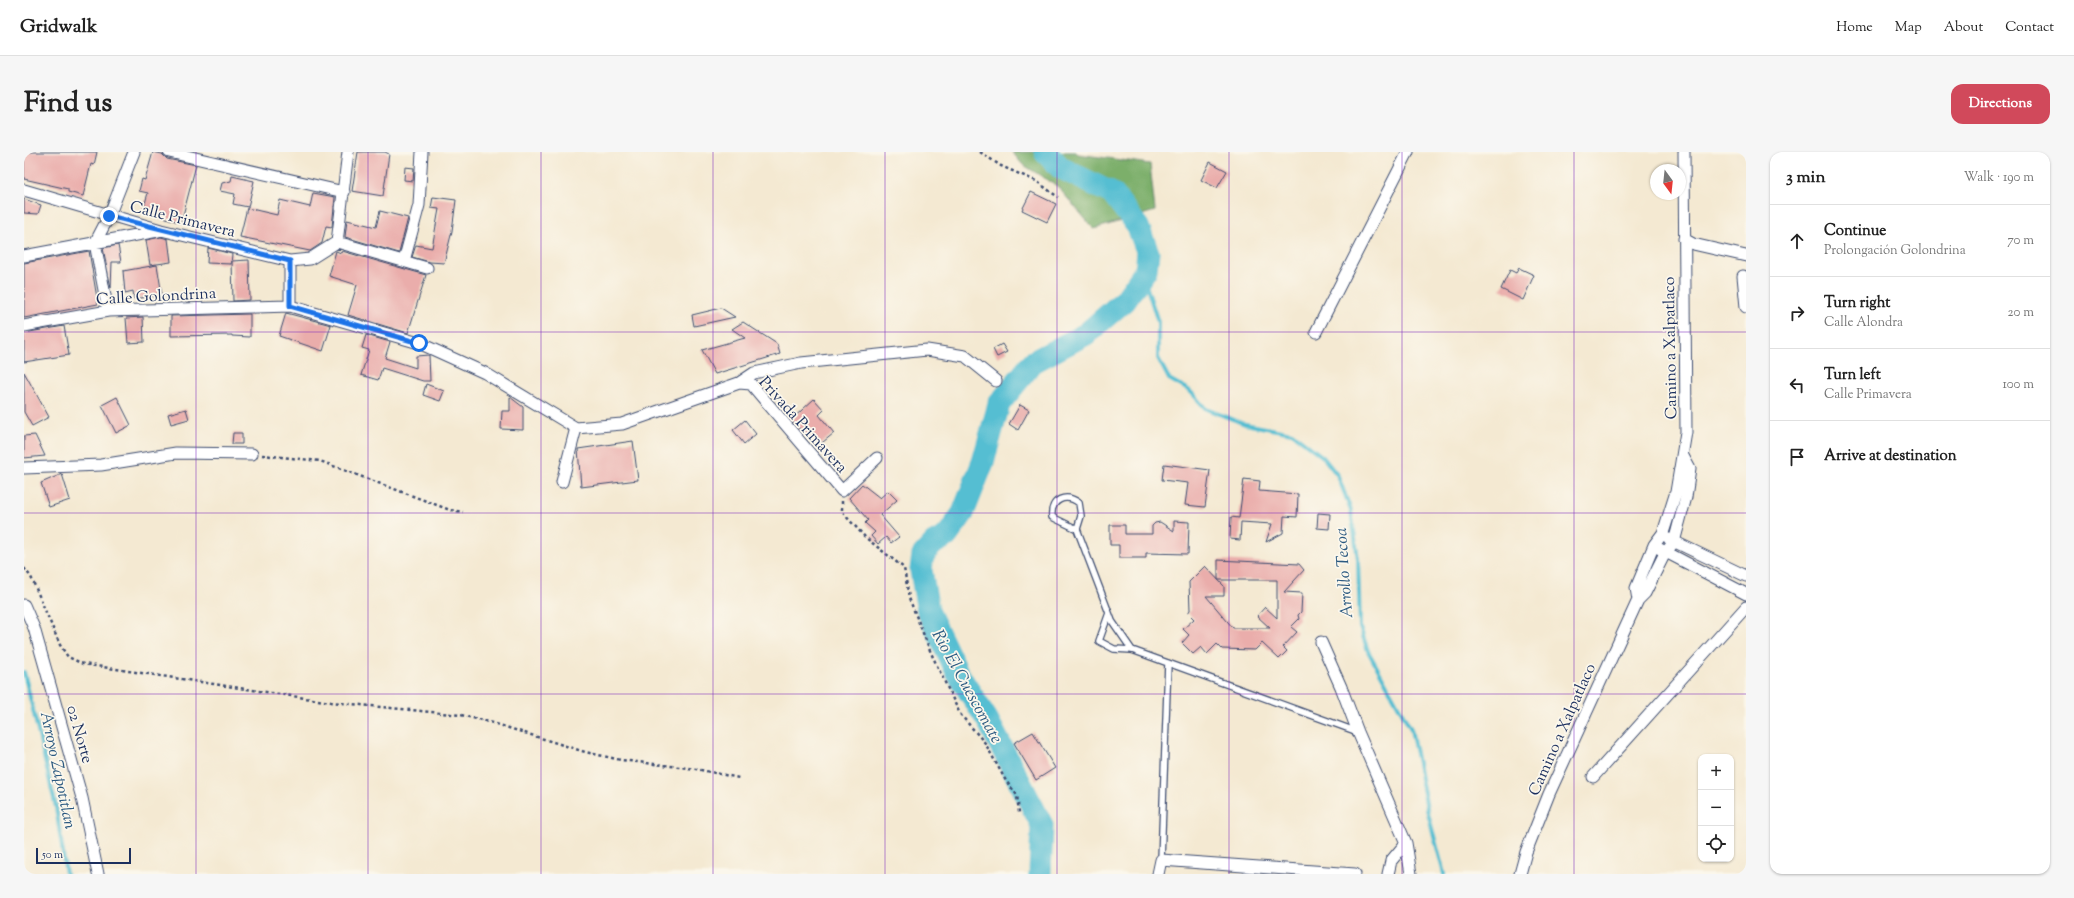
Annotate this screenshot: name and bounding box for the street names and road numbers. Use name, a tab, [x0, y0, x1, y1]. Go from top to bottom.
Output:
street label: Calle Primavera	[127, 196, 238, 245]
street label: Camino a Xalpatlaco	[1659, 276, 1684, 420]
street label: Calle Golondrina	[96, 283, 217, 312]
street label: Privada Primavera	[752, 372, 852, 480]
street label: Camino a Xalpatlaco	[1524, 660, 1603, 800]
street label: 02 Norte	[59, 703, 98, 766]

